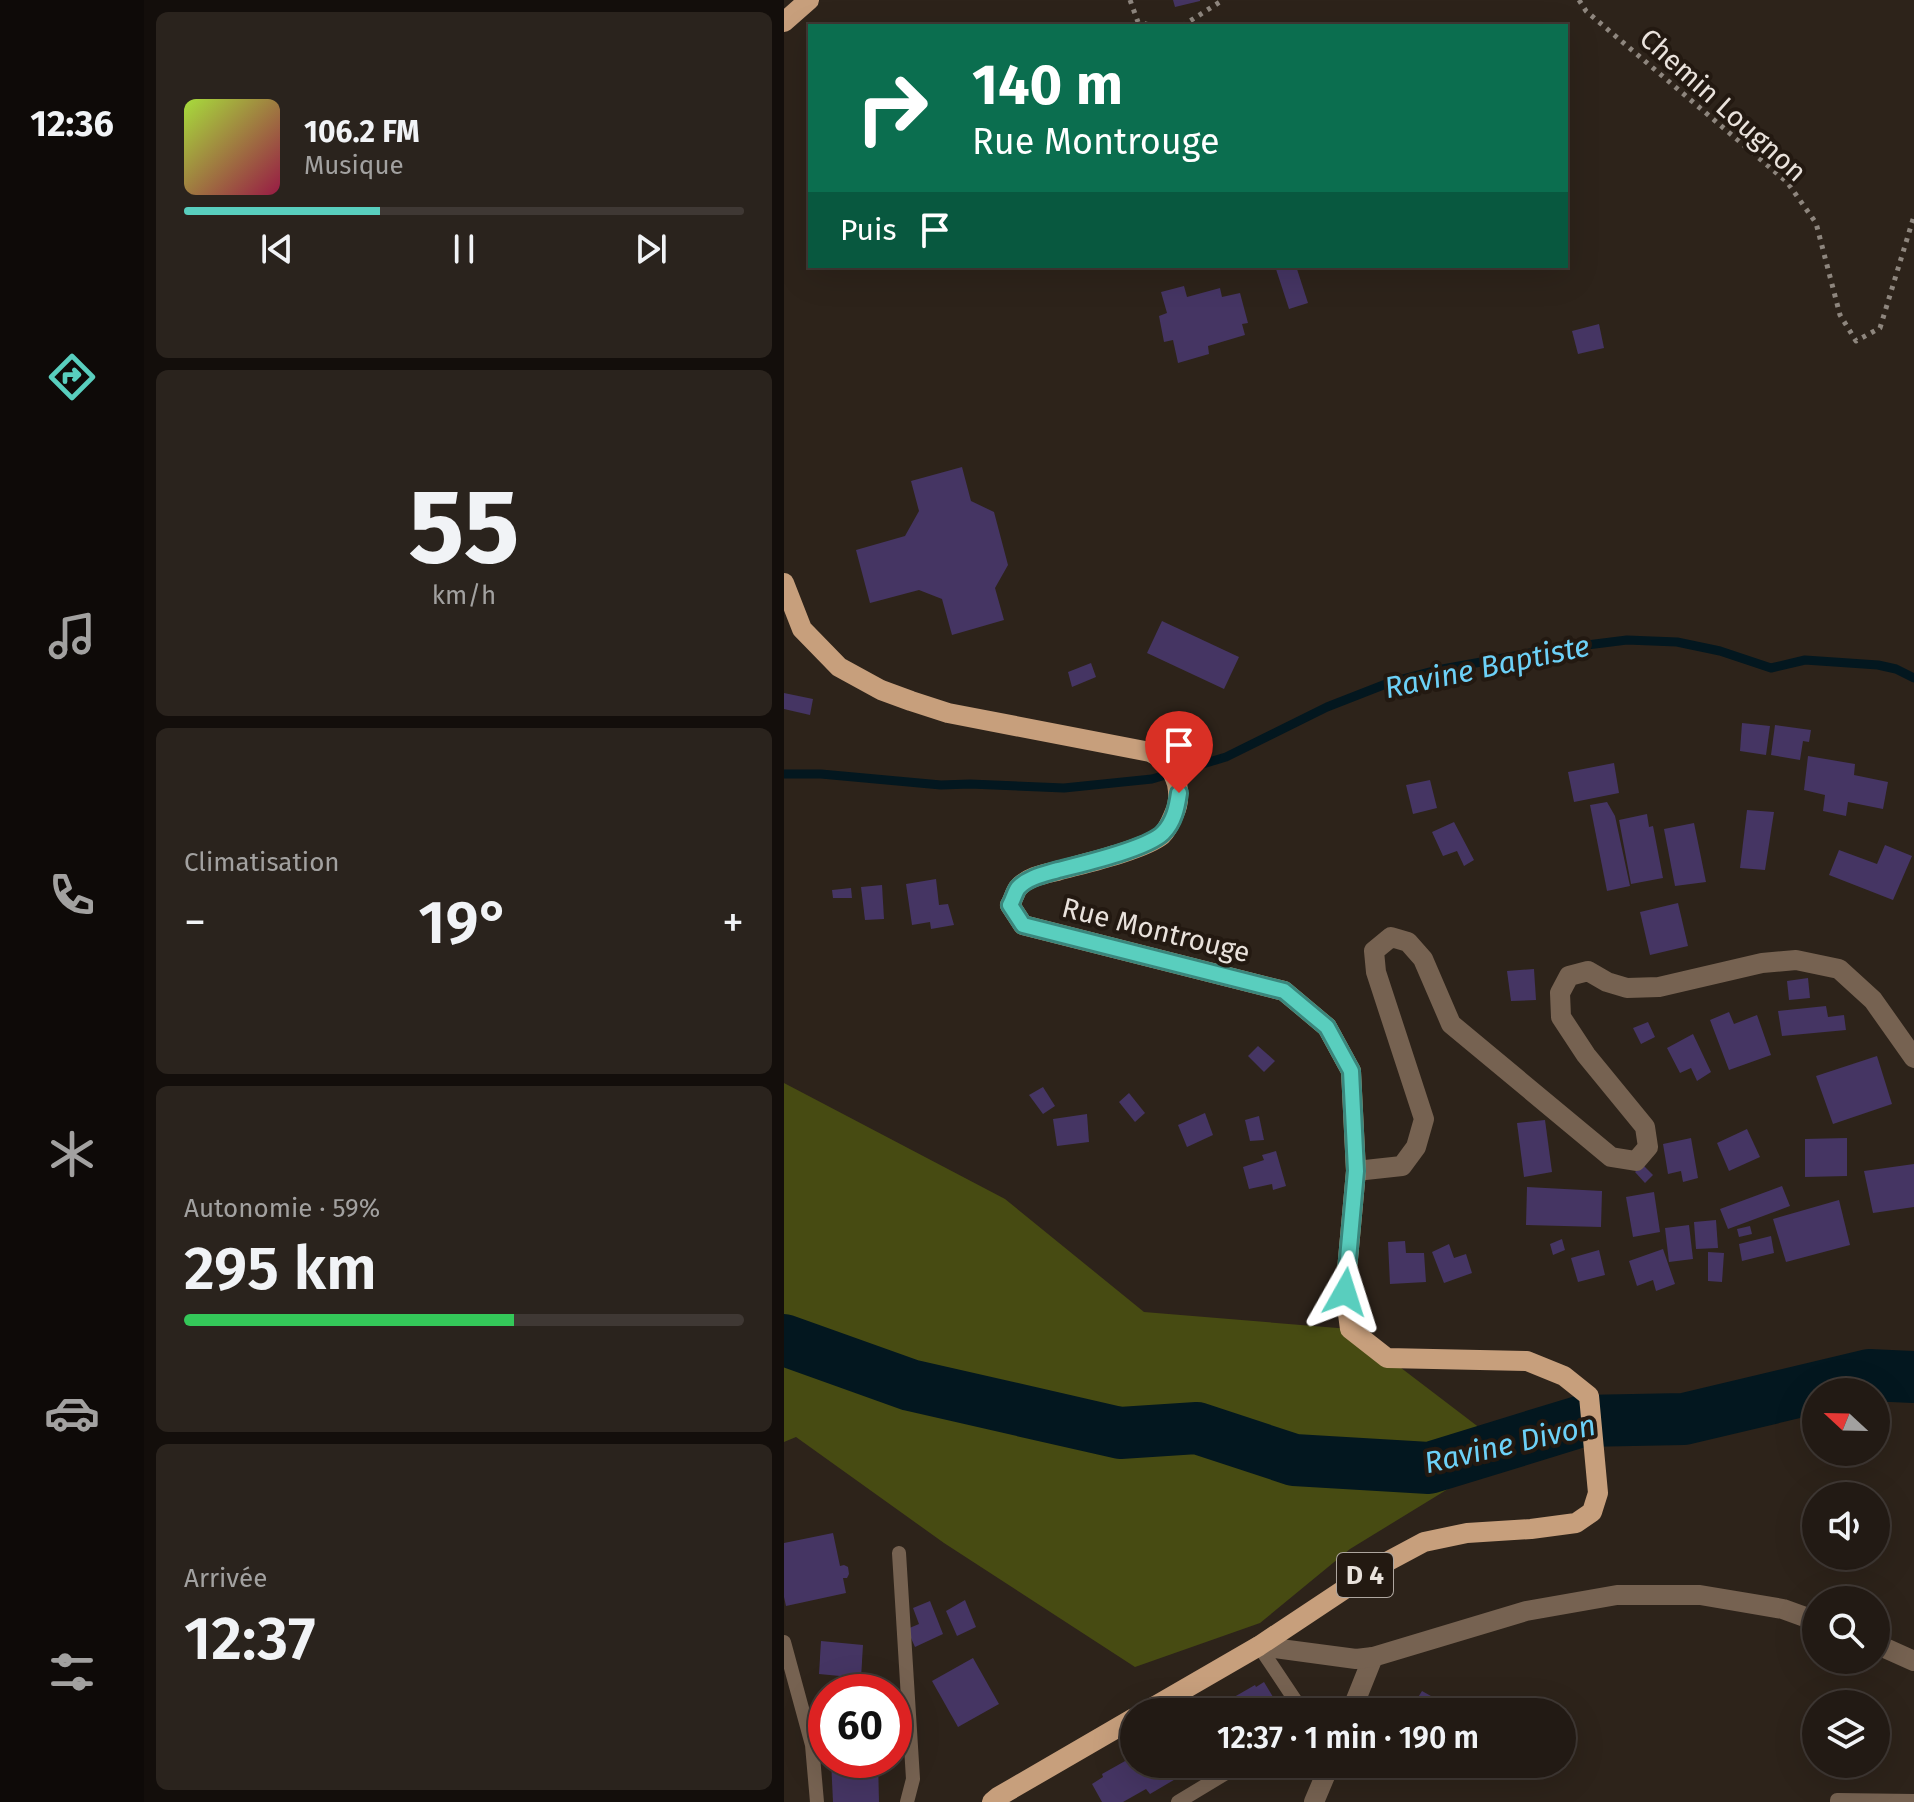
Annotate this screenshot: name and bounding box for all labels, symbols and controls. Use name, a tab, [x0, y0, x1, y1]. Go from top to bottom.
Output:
street label: Chemin Lougnon	[1633, 22, 1813, 188]
text: 140 m	[972, 52, 1123, 119]
icon: right	[840, 56, 944, 160]
text: 12:36	[30, 102, 114, 146]
text: 106.2 FM	[304, 114, 420, 150]
text: Rue Montrouge	[972, 120, 1220, 164]
text: Musique	[304, 150, 404, 181]
icon: arrive	[913, 208, 957, 252]
text: Puis	[840, 212, 897, 248]
icon: previous	[255, 227, 299, 271]
icon: pause	[442, 227, 486, 271]
icon: next	[629, 227, 673, 271]
icon: directions	[44, 349, 100, 405]
text: 55	[409, 465, 519, 590]
text: km/h	[432, 580, 496, 611]
icon: music	[44, 608, 100, 664]
water label: Ravine Baptiste	[1381, 628, 1593, 706]
pin	[1145, 711, 1213, 793]
icon: arrive	[1157, 723, 1201, 767]
text: Climatisation	[184, 847, 340, 878]
icon: phone	[44, 867, 100, 923]
text: 19°	[418, 887, 510, 959]
street label: Rue Montrouge	[1059, 891, 1253, 969]
text: −	[184, 896, 206, 949]
text: +	[722, 896, 744, 949]
icon: climate	[44, 1126, 100, 1182]
text: Autonomie · 59%	[184, 1193, 380, 1224]
text: 295 km	[184, 1233, 377, 1305]
position arrow	[1303, 1250, 1387, 1334]
north arrow	[1802, 1378, 1890, 1466]
map controls	[1802, 1378, 1890, 1778]
icon: car	[44, 1385, 100, 1441]
water label: Ravine Divon	[1421, 1407, 1599, 1481]
button: sound	[1802, 1482, 1890, 1570]
road number: D 4	[1337, 1553, 1393, 1597]
text: Arrivée	[184, 1563, 267, 1594]
button: search	[1802, 1586, 1890, 1674]
text: 12:37	[184, 1603, 316, 1675]
icon: filters	[44, 1644, 100, 1700]
speed limit sign: 60	[808, 1674, 912, 1778]
button: layers	[1802, 1690, 1890, 1778]
text: 12:37 · 1 min · 190 m	[1217, 1720, 1479, 1756]

